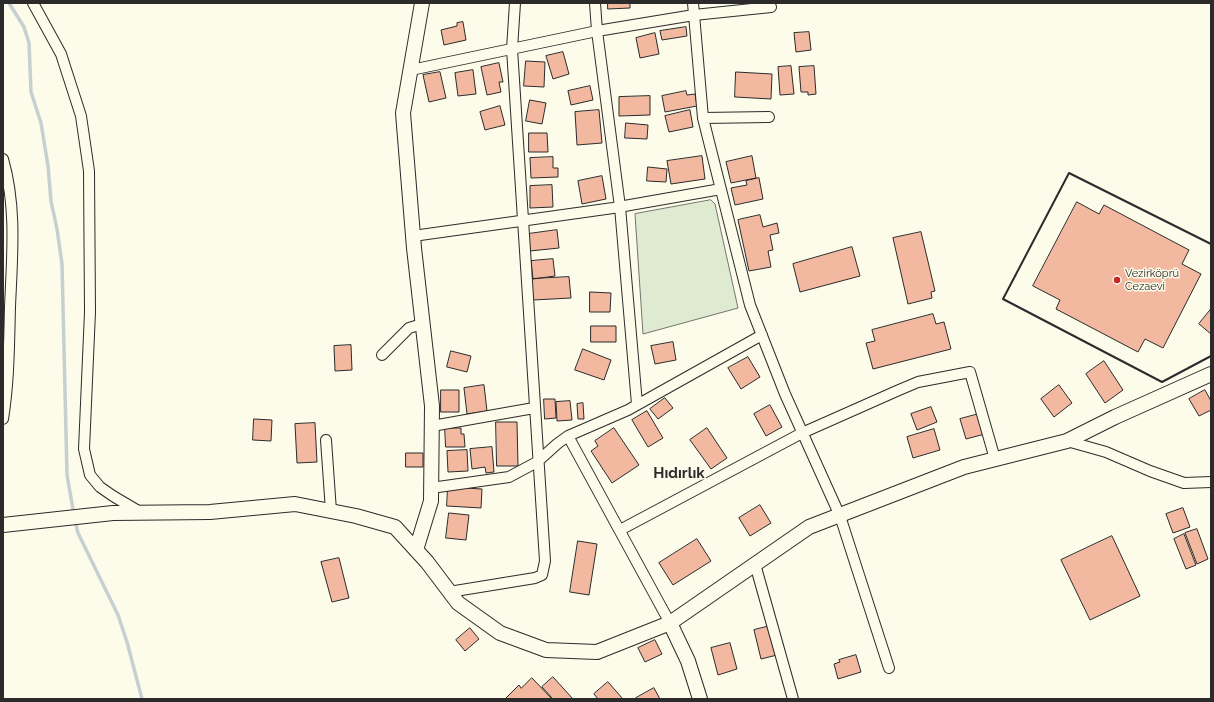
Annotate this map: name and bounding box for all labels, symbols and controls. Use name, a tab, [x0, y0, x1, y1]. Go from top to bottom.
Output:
place label: Vezirköprü Cezaevi	[1125, 267, 1179, 293]
marker: Vezirköprü Cezaevi	[1112, 275, 1122, 285]
district label: Hıdırlık	[653, 464, 705, 482]

